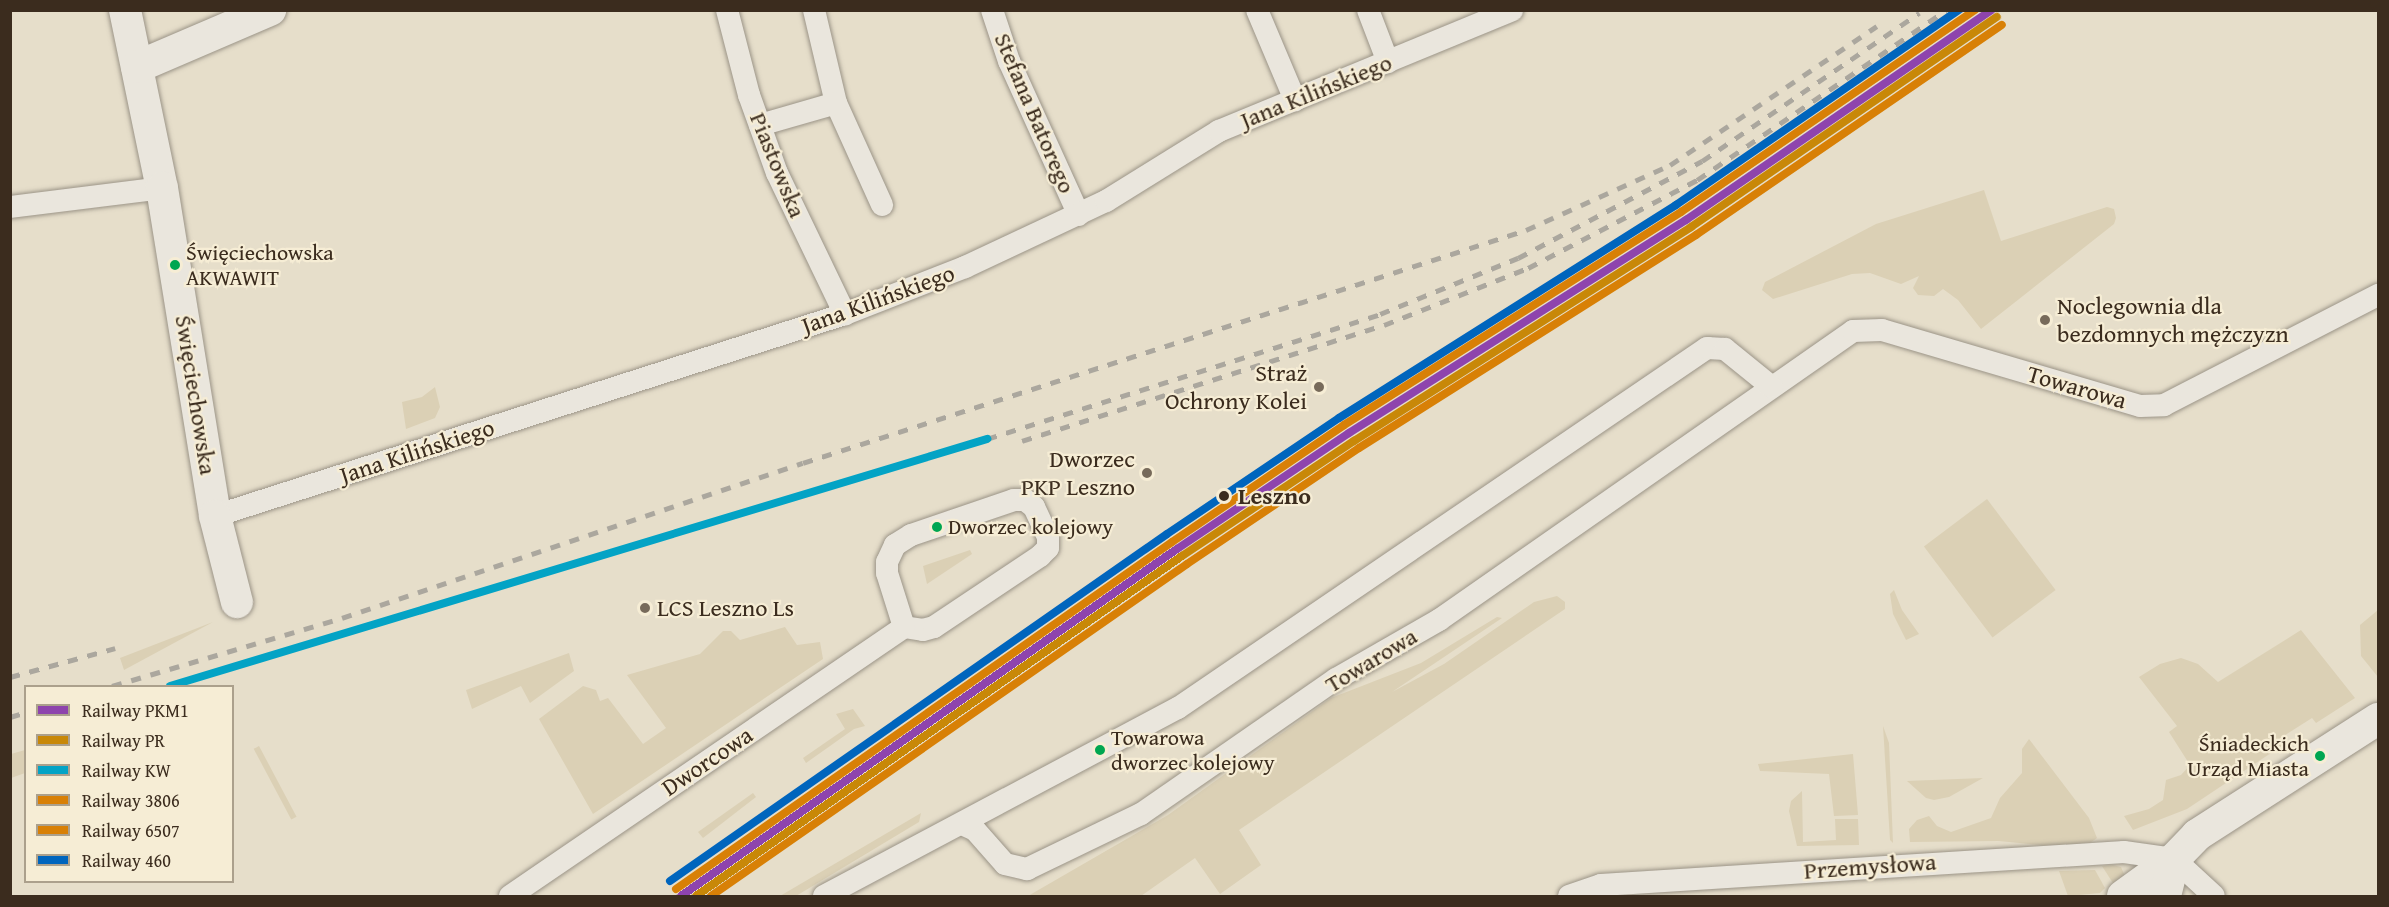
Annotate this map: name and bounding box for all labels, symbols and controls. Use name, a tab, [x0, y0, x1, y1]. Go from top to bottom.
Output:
street label: Stefana Batorego	[988, 29, 1082, 197]
street label: Jana Kilińskiego	[1236, 48, 1396, 134]
street label: Piastowska	[744, 108, 812, 222]
place label: Święciechowska AKWAWIT	[186, 239, 334, 290]
street label: Jana Kilińskiego	[798, 258, 958, 340]
marker: Święciechowska AKWAWIT	[169, 259, 181, 271]
place label: Noclegownia dla bezdomnych mężczyzn	[2057, 292, 2289, 348]
street label: Święciechowska	[169, 313, 223, 477]
marker: Noclegownia dla bezdomnych mężczyzn	[2038, 313, 2052, 327]
place label: Straż Ochrony Kolei	[1165, 359, 1307, 415]
street label: Towarowa	[2024, 359, 2130, 415]
marker: Straż Ochrony Kolei	[1312, 380, 1326, 394]
street label: Jana Kilińskiego	[336, 412, 498, 490]
place label: Dworzec PKP Leszno	[1021, 445, 1135, 501]
marker: Dworzec PKP Leszno	[1140, 466, 1154, 480]
place label: Leszno	[1238, 482, 1311, 510]
marker: Leszno	[1215, 487, 1233, 505]
place label: Dworzec kolejowy	[948, 514, 1113, 540]
marker: Dworzec kolejowy	[931, 521, 943, 533]
place label: LCS Leszno Ls	[657, 594, 794, 622]
marker: LCS Leszno Ls	[638, 601, 652, 615]
street label: Towarowa	[1320, 621, 1422, 699]
legend	[24, 685, 234, 883]
text: Railway PKM1	[82, 697, 189, 724]
street label: Dworcowa	[656, 720, 758, 802]
place label: Towarowa dworzec kolejowy	[1111, 724, 1275, 776]
text: Railway PR	[82, 727, 165, 754]
place label: Śniadeckich Urząd Miasta	[2187, 730, 2309, 782]
marker: Towarowa dworzec kolejowy	[1094, 744, 1106, 756]
marker: Śniadeckich Urząd Miasta	[2314, 750, 2326, 762]
text: Railway KW	[82, 757, 171, 784]
text: Railway 3806	[82, 787, 180, 814]
text: Railway 6507	[82, 817, 180, 844]
text: Railway 460	[82, 847, 171, 874]
street label: Przemysłowa	[1803, 847, 1937, 885]

